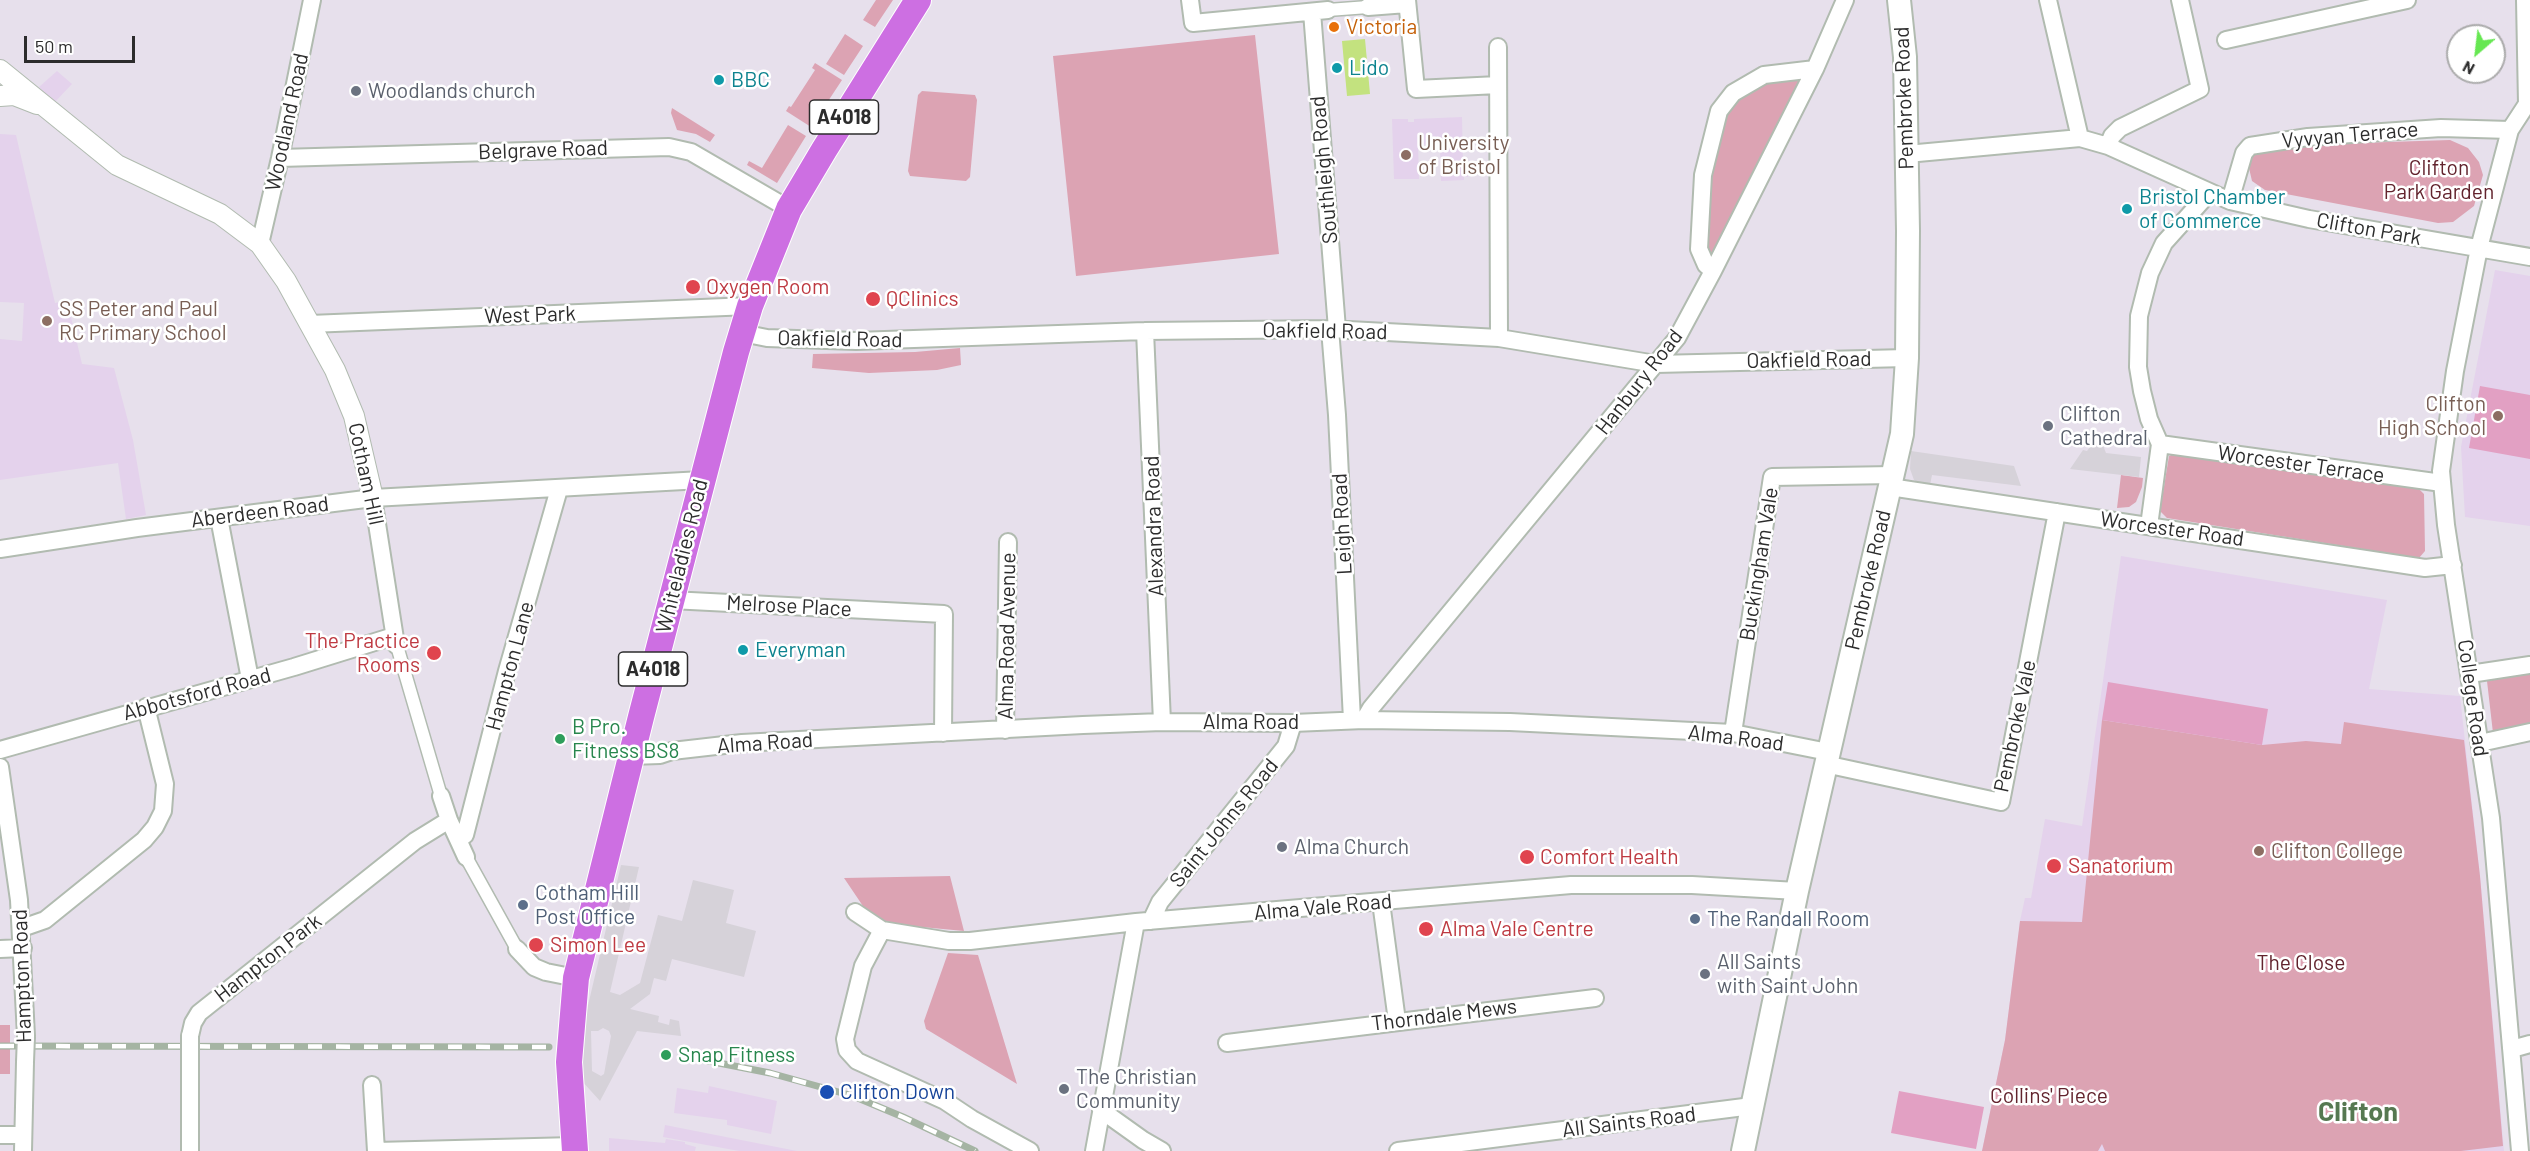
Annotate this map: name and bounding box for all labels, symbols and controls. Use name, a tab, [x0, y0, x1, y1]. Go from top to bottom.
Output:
place label: Victoria	[1346, 14, 1417, 40]
marker: Victoria	[1327, 20, 1341, 34]
scale bar	[27, 24, 138, 62]
north arrow	[2446, 24, 2506, 84]
street label: Pembroke Road	[1889, 26, 1919, 170]
text: 50 m	[35, 35, 73, 57]
street label: Woodland Road	[260, 51, 314, 193]
place label: Lido	[1349, 55, 1389, 81]
text: N	[2459, 58, 2477, 79]
marker: Lido	[1330, 61, 1344, 75]
place label: BBC	[731, 67, 770, 93]
marker: BBC	[712, 73, 726, 87]
place label: Woodlands church	[368, 78, 536, 104]
marker: Woodlands church	[349, 84, 363, 98]
street label: Southleigh Road	[1305, 95, 1343, 245]
road number: A4018	[810, 100, 878, 134]
street label: Vyvyan Terrace	[2281, 116, 2419, 154]
place label: University of Bristol	[1418, 130, 1509, 180]
street label: Belgrave Road	[478, 135, 608, 165]
marker: University of Bristol	[1399, 148, 1413, 162]
park label: Clifton Park Garden	[2384, 155, 2494, 205]
place label: Bristol Chamber of Commerce	[2139, 184, 2285, 234]
marker: Bristol Chamber of Commerce	[2120, 202, 2134, 216]
street label: Clifton Park	[2315, 207, 2423, 251]
place label: Oxygen Room	[706, 274, 829, 300]
marker: Oxygen Room	[684, 278, 702, 296]
place label: QClinics	[886, 286, 959, 312]
marker: QClinics	[864, 290, 882, 308]
place label: SS Peter and Paul RC Primary School	[59, 296, 227, 346]
street label: West Park	[484, 301, 576, 329]
marker: SS Peter and Paul RC Primary School	[40, 314, 54, 328]
street label: Oakfield Road	[1262, 317, 1388, 345]
street label: Hanbury Road	[1590, 324, 1688, 440]
street label: Oakfield Road	[777, 325, 903, 353]
street label: Oakfield Road	[1746, 346, 1872, 374]
place label: Clifton High School	[2378, 391, 2486, 441]
place label: Clifton Cathedral	[2060, 401, 2148, 451]
marker: Clifton High School	[2491, 409, 2505, 423]
marker: Clifton Cathedral	[2041, 419, 2055, 433]
street label: Cotham Hill	[343, 420, 389, 528]
street label: Worcester Terrace	[2216, 440, 2386, 488]
street label: Alexandra Road	[1139, 455, 1169, 597]
street label: Leigh Road	[1327, 473, 1357, 575]
street label: Whiteladies Road	[651, 476, 713, 636]
street label: Buckingham Vale	[1734, 485, 1784, 643]
street label: Aberdeen Road	[190, 491, 330, 533]
street label: Worcester Road	[2098, 506, 2246, 552]
street label: Pembroke Road	[1840, 508, 1896, 652]
street label: Alma Road Avenue	[993, 552, 1021, 720]
street label: Melrose Place	[726, 590, 852, 622]
street label: Hampton Lane	[481, 599, 539, 733]
place label: The Practice Rooms	[305, 628, 420, 678]
place label: Everyman	[755, 637, 846, 663]
street label: College Road	[2452, 638, 2494, 758]
marker: Everyman	[736, 643, 750, 657]
marker: The Practice Rooms	[425, 644, 443, 662]
road number: A4018	[618, 652, 688, 686]
street label: Pembroke Vale	[1989, 658, 2041, 794]
street label: Abbotsford Road	[120, 662, 274, 726]
street label: Alma Road	[1203, 709, 1299, 735]
place label: B Pro. Fitness BS8	[572, 714, 680, 764]
street label: Alma Road	[1687, 720, 1785, 756]
street label: Alma Road	[716, 727, 814, 759]
marker: B Pro. Fitness BS8	[553, 732, 567, 746]
street label: Saint Johns Road	[1164, 754, 1284, 892]
place label: Alma Church	[1294, 834, 1409, 860]
place label: Clifton College	[2271, 838, 2403, 864]
marker: Alma Church	[1275, 840, 1289, 854]
place label: Comfort Health	[1540, 844, 1679, 870]
marker: Clifton College	[2252, 844, 2266, 858]
marker: Comfort Health	[1518, 848, 1536, 866]
place label: Sanatorium	[2068, 853, 2173, 879]
marker: Sanatorium	[2045, 857, 2063, 875]
place label: Cotham Hill Post Office	[535, 880, 639, 930]
street label: Alma Vale Road	[1253, 888, 1393, 926]
marker: Cotham Hill Post Office	[516, 898, 530, 912]
place label: The Randall Room	[1707, 906, 1869, 932]
street label: Hampton Park	[209, 908, 327, 1008]
street label: Hampton Road	[7, 909, 37, 1043]
marker: The Randall Room	[1688, 912, 1702, 926]
place label: Alma Vale Centre	[1440, 916, 1594, 942]
marker: Alma Vale Centre	[1417, 920, 1435, 938]
place label: Simon Lee	[550, 932, 646, 958]
marker: Simon Lee	[527, 936, 545, 954]
place label: All Saints with Saint John	[1717, 949, 1858, 999]
park label: The Close	[2257, 950, 2345, 976]
marker: All Saints with Saint John	[1698, 967, 1712, 981]
street label: Thorndale Mews	[1370, 994, 1518, 1036]
place label: Snap Fitness	[678, 1042, 795, 1068]
marker: Snap Fitness	[659, 1048, 673, 1062]
place label: The Christian Community	[1076, 1064, 1197, 1114]
place label: Clifton Down	[840, 1079, 955, 1105]
marker: The Christian Community	[1057, 1082, 1071, 1096]
marker: Clifton Down	[818, 1083, 836, 1101]
park label: Collins' Piece	[1990, 1083, 2108, 1109]
district label: Clifton	[2318, 1096, 2398, 1128]
street label: All Saints Road	[1561, 1101, 1697, 1143]

